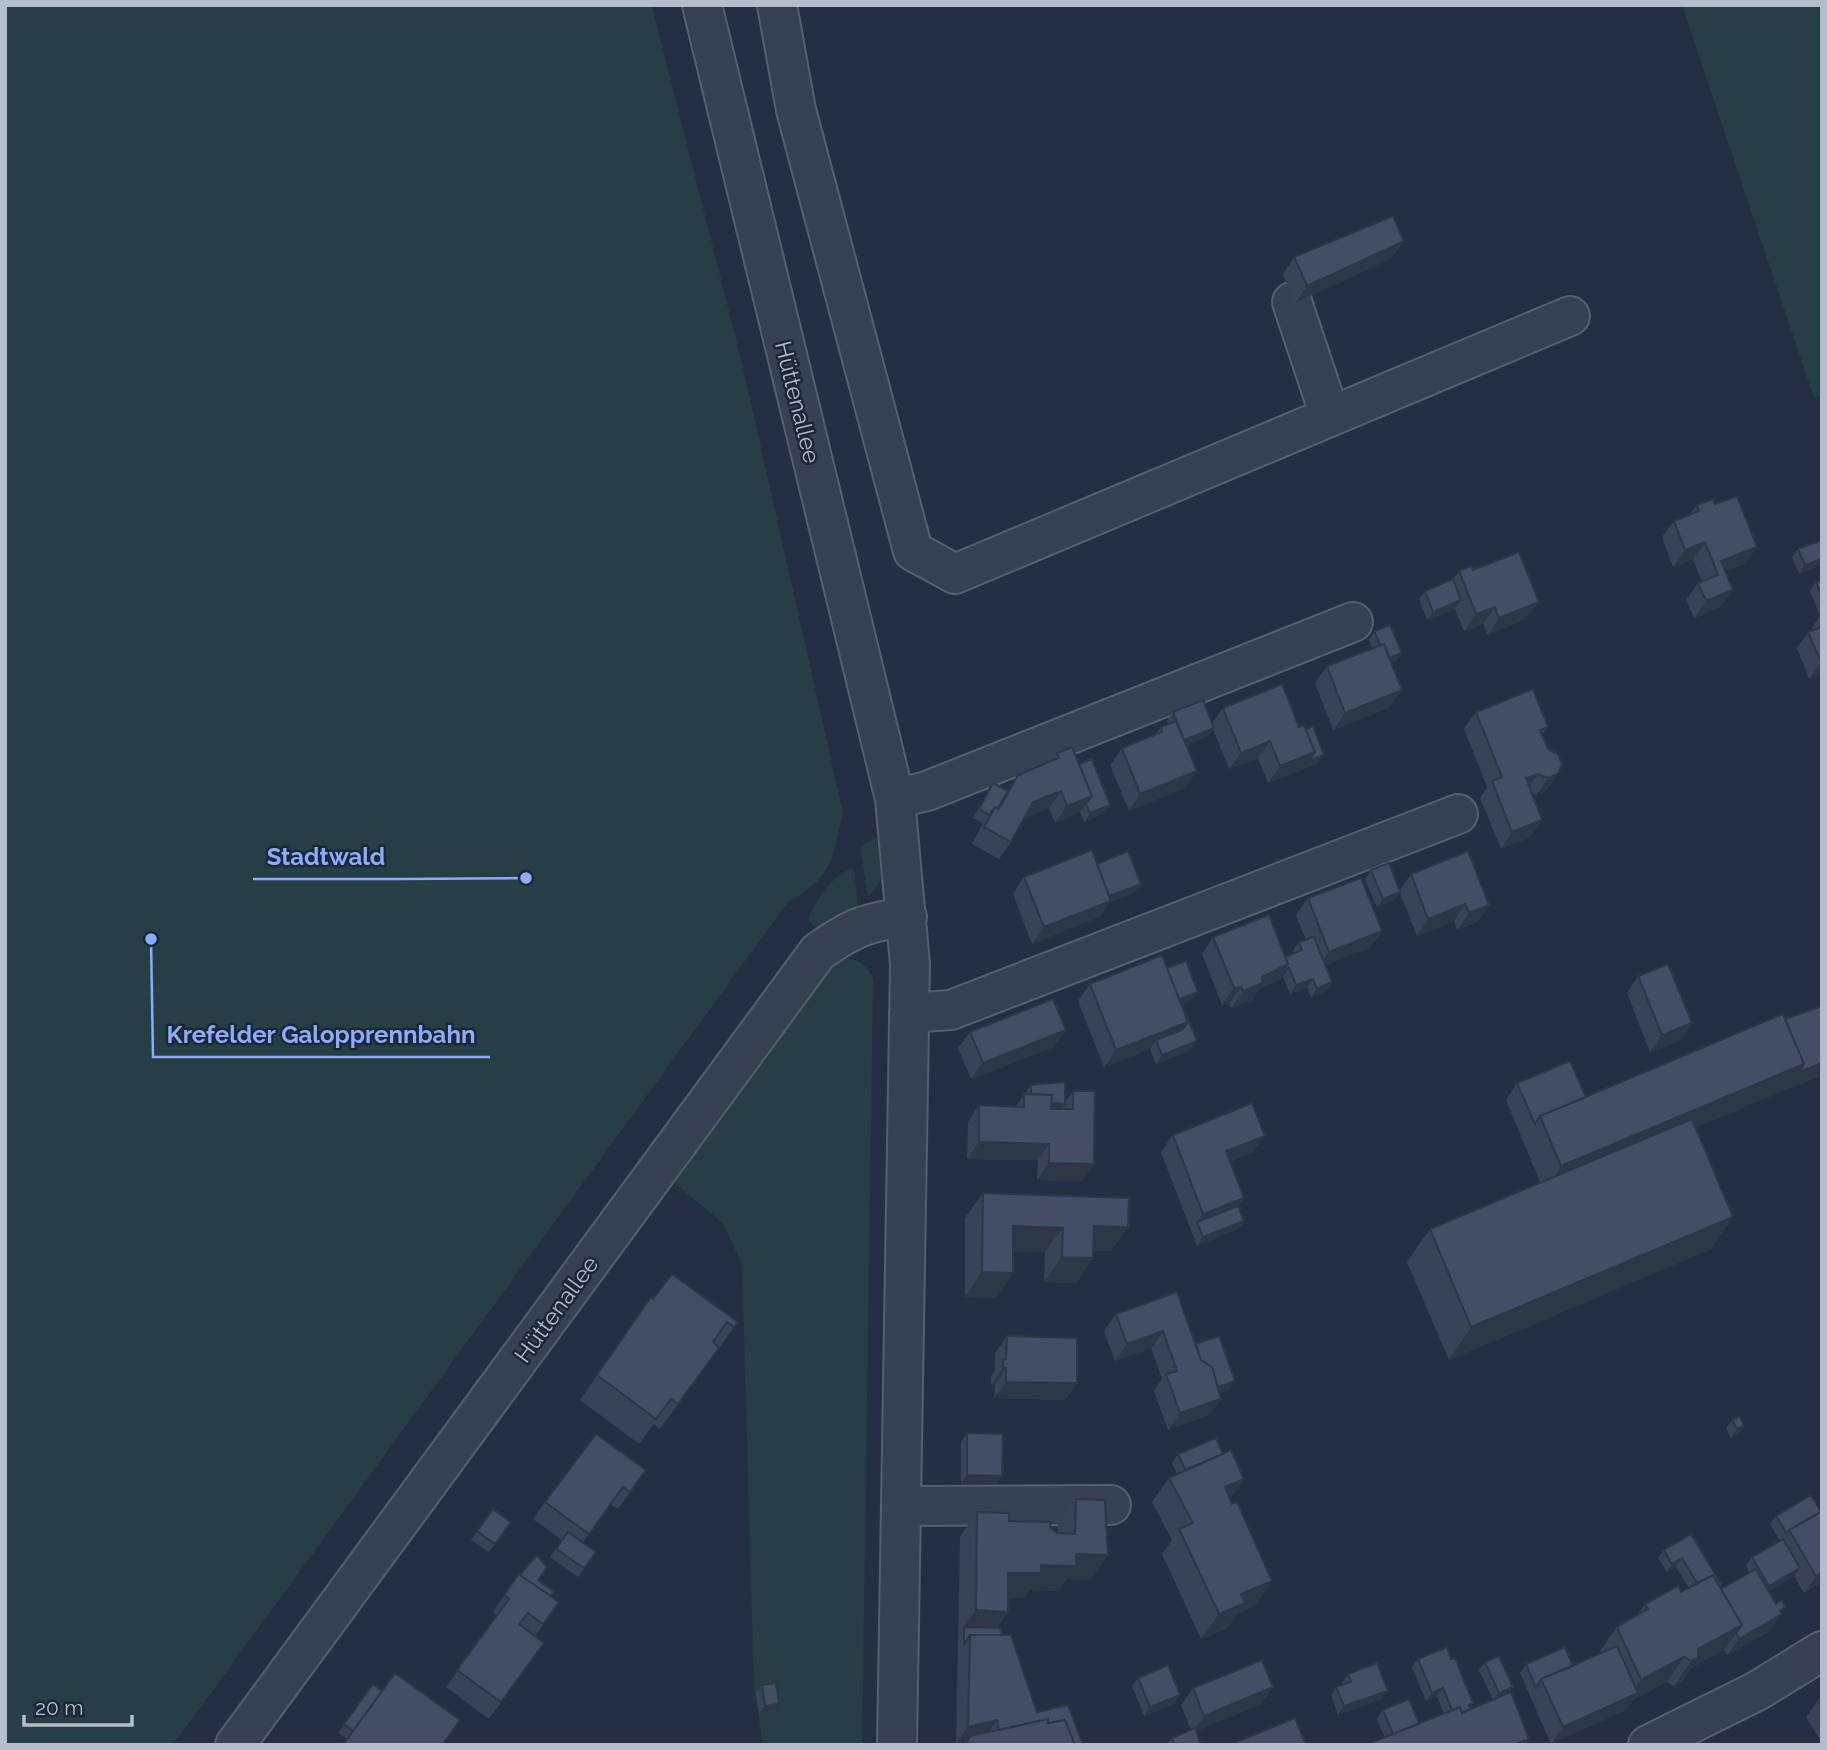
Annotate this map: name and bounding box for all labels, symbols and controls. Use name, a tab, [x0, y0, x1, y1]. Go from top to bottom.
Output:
street label: Hüttenallee	[770, 338, 826, 466]
callout: Stadtwald	[253, 834, 400, 879]
text: Stadtwald	[267, 842, 385, 871]
callout: Krefelder Galopprennbahn	[153, 1012, 490, 1057]
text: Krefelder Galopprennbahn	[167, 1020, 475, 1049]
street label: Hüttenallee	[508, 1251, 604, 1367]
scale bar	[24, 1684, 133, 1728]
text: 20 m	[35, 1695, 83, 1720]

